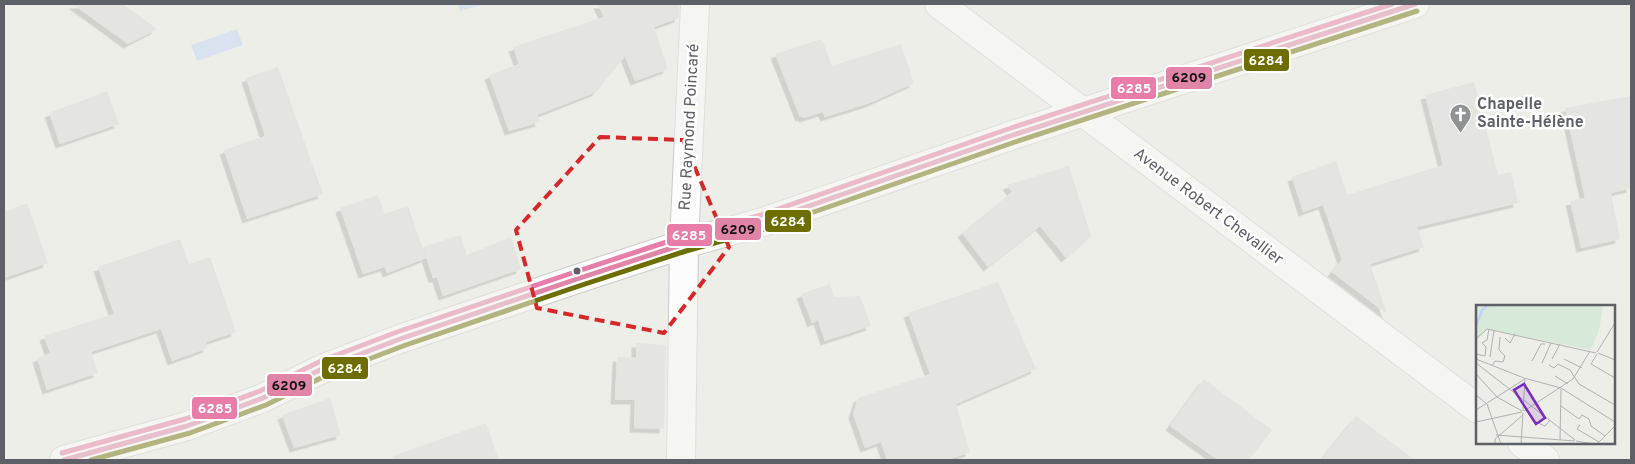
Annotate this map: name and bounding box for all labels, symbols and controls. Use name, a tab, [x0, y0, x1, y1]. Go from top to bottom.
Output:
street label: Rue Raymond Poincaré	[676, 43, 704, 211]
line badge: 6284	[1243, 48, 1290, 72]
text: 6284	[1249, 53, 1283, 70]
line badge: 6209	[1165, 66, 1213, 90]
text: 6209	[1172, 70, 1206, 87]
line badge: 6285	[1110, 76, 1157, 100]
text: 6285	[1117, 81, 1151, 98]
place label: Chapelle Sainte-Hélène	[1477, 95, 1584, 133]
church icon: Chapelle Sainte-Hélène	[1449, 102, 1473, 133]
street label: Avenue Robert Chevallier	[1129, 144, 1287, 270]
line badge: 6284	[764, 209, 812, 233]
text: 6284	[771, 214, 805, 231]
line badge: 6209	[714, 217, 762, 241]
text: 6209	[721, 222, 755, 239]
line badge: 6285	[666, 223, 713, 247]
text: 6285	[672, 228, 706, 245]
unlabelled marker	[572, 266, 582, 276]
inset map	[1476, 305, 1615, 444]
line badge: 6284	[321, 356, 369, 380]
text: 6284	[328, 361, 362, 378]
line badge: 6209	[266, 373, 313, 397]
text: 6209	[272, 378, 306, 395]
line badge: 6285	[191, 396, 238, 420]
text: 6285	[198, 401, 232, 418]

